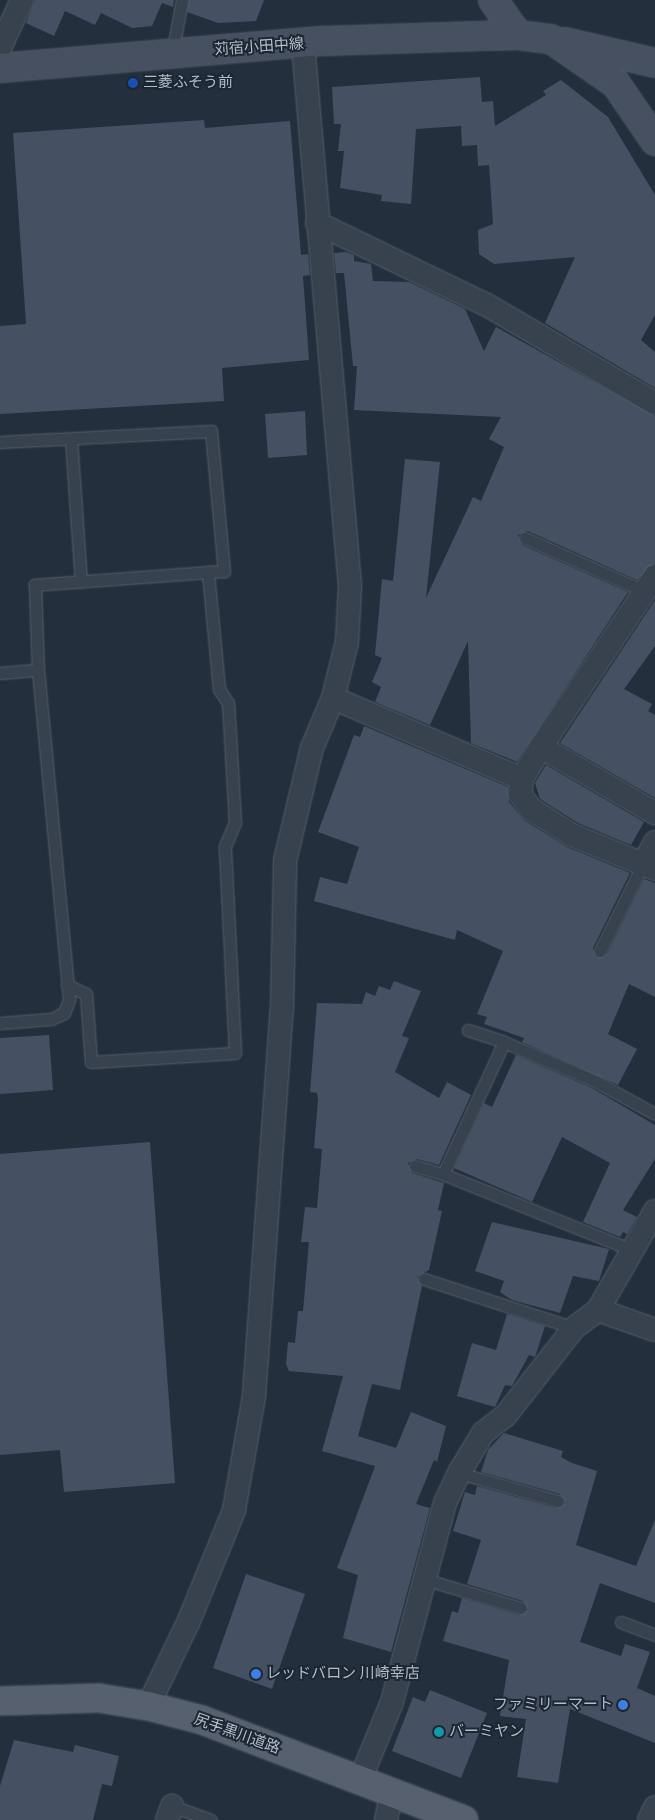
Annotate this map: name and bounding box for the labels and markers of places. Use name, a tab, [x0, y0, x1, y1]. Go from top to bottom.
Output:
place label: 三菱ふそう前	[143, 74, 233, 92]
marker: 三菱ふそう前	[127, 77, 139, 89]
place label: レッドバロン 川崎幸店	[266, 1665, 420, 1683]
marker: レッドバロン 川崎幸店	[250, 1668, 262, 1680]
place label: ファミリーマート	[493, 1696, 613, 1714]
marker: ファミリーマート	[617, 1699, 629, 1711]
place label: バーミヤン	[449, 1723, 524, 1741]
marker: バーミヤン	[433, 1726, 445, 1738]

